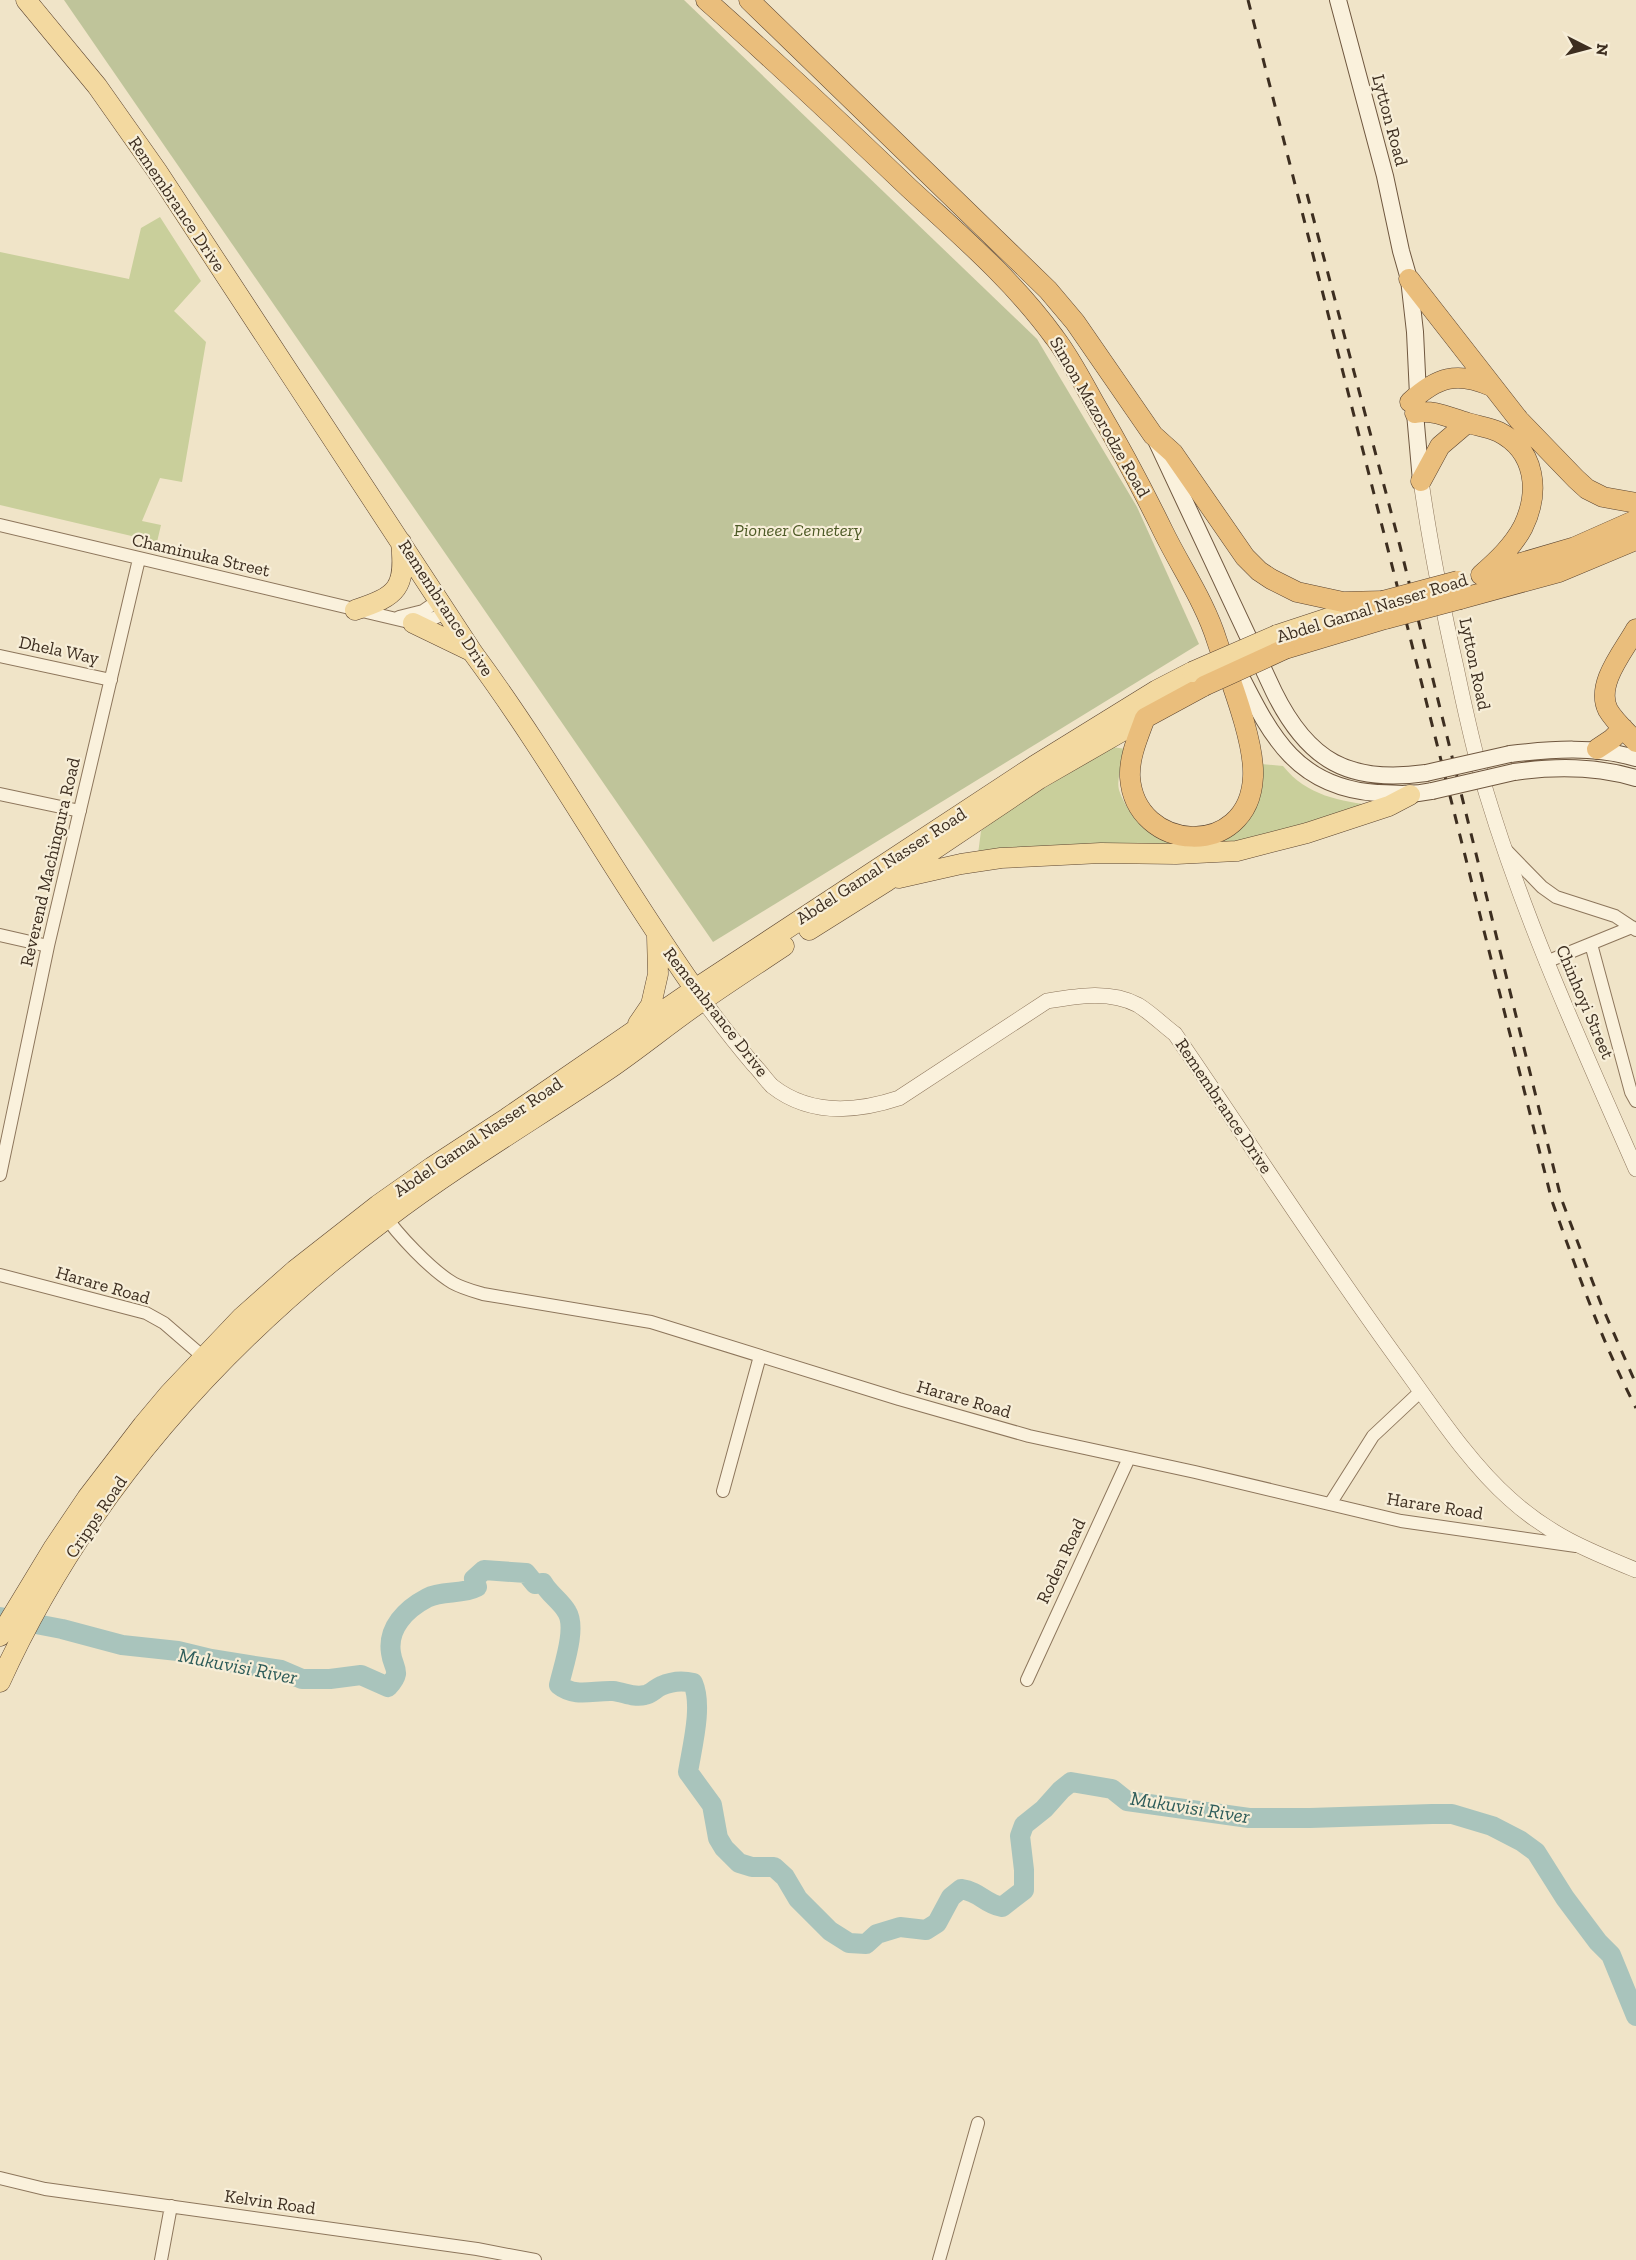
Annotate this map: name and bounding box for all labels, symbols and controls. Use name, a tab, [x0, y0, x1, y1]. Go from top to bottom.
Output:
north arrow	[1558, 18, 1618, 78]
text: N	[1592, 42, 1613, 57]
street label: Lytton Road	[1367, 72, 1413, 168]
street label: Remembrance Drive	[124, 132, 230, 276]
street label: Simon Mazorodze Road	[1045, 333, 1155, 501]
park label: Pioneer Cemetery	[734, 519, 862, 541]
street label: Chaminuka Street	[130, 528, 272, 582]
street label: Remembrance Drive	[394, 536, 498, 680]
street label: Abdel Gamal Nasser Road	[1274, 568, 1470, 648]
street label: Lytton Road	[1454, 616, 1496, 712]
street label: Dhela Way	[17, 631, 102, 669]
street label: Reverend Machingura Road	[15, 755, 85, 969]
street label: Abdel Gamal Nasser Road	[792, 803, 970, 929]
street label: Chinhoyi Street	[1551, 942, 1619, 1063]
street label: Remembrance Drive	[659, 943, 773, 1081]
street label: Remembrance Drive	[1171, 1034, 1277, 1178]
street label: Abdel Gamal Nasser Road	[390, 1072, 567, 1202]
street label: Harare Road	[53, 1261, 153, 1309]
street label: Harare Road	[914, 1375, 1014, 1423]
street label: Cripps Road	[60, 1471, 132, 1562]
street label: Harare Road	[1385, 1488, 1485, 1524]
street label: Roden Road	[1032, 1515, 1090, 1607]
water label: Mukuvisi River	[177, 1643, 300, 1689]
water label: Mukuvisi River	[1129, 1786, 1252, 1828]
street label: Kelvin Road	[223, 2185, 317, 2219]

